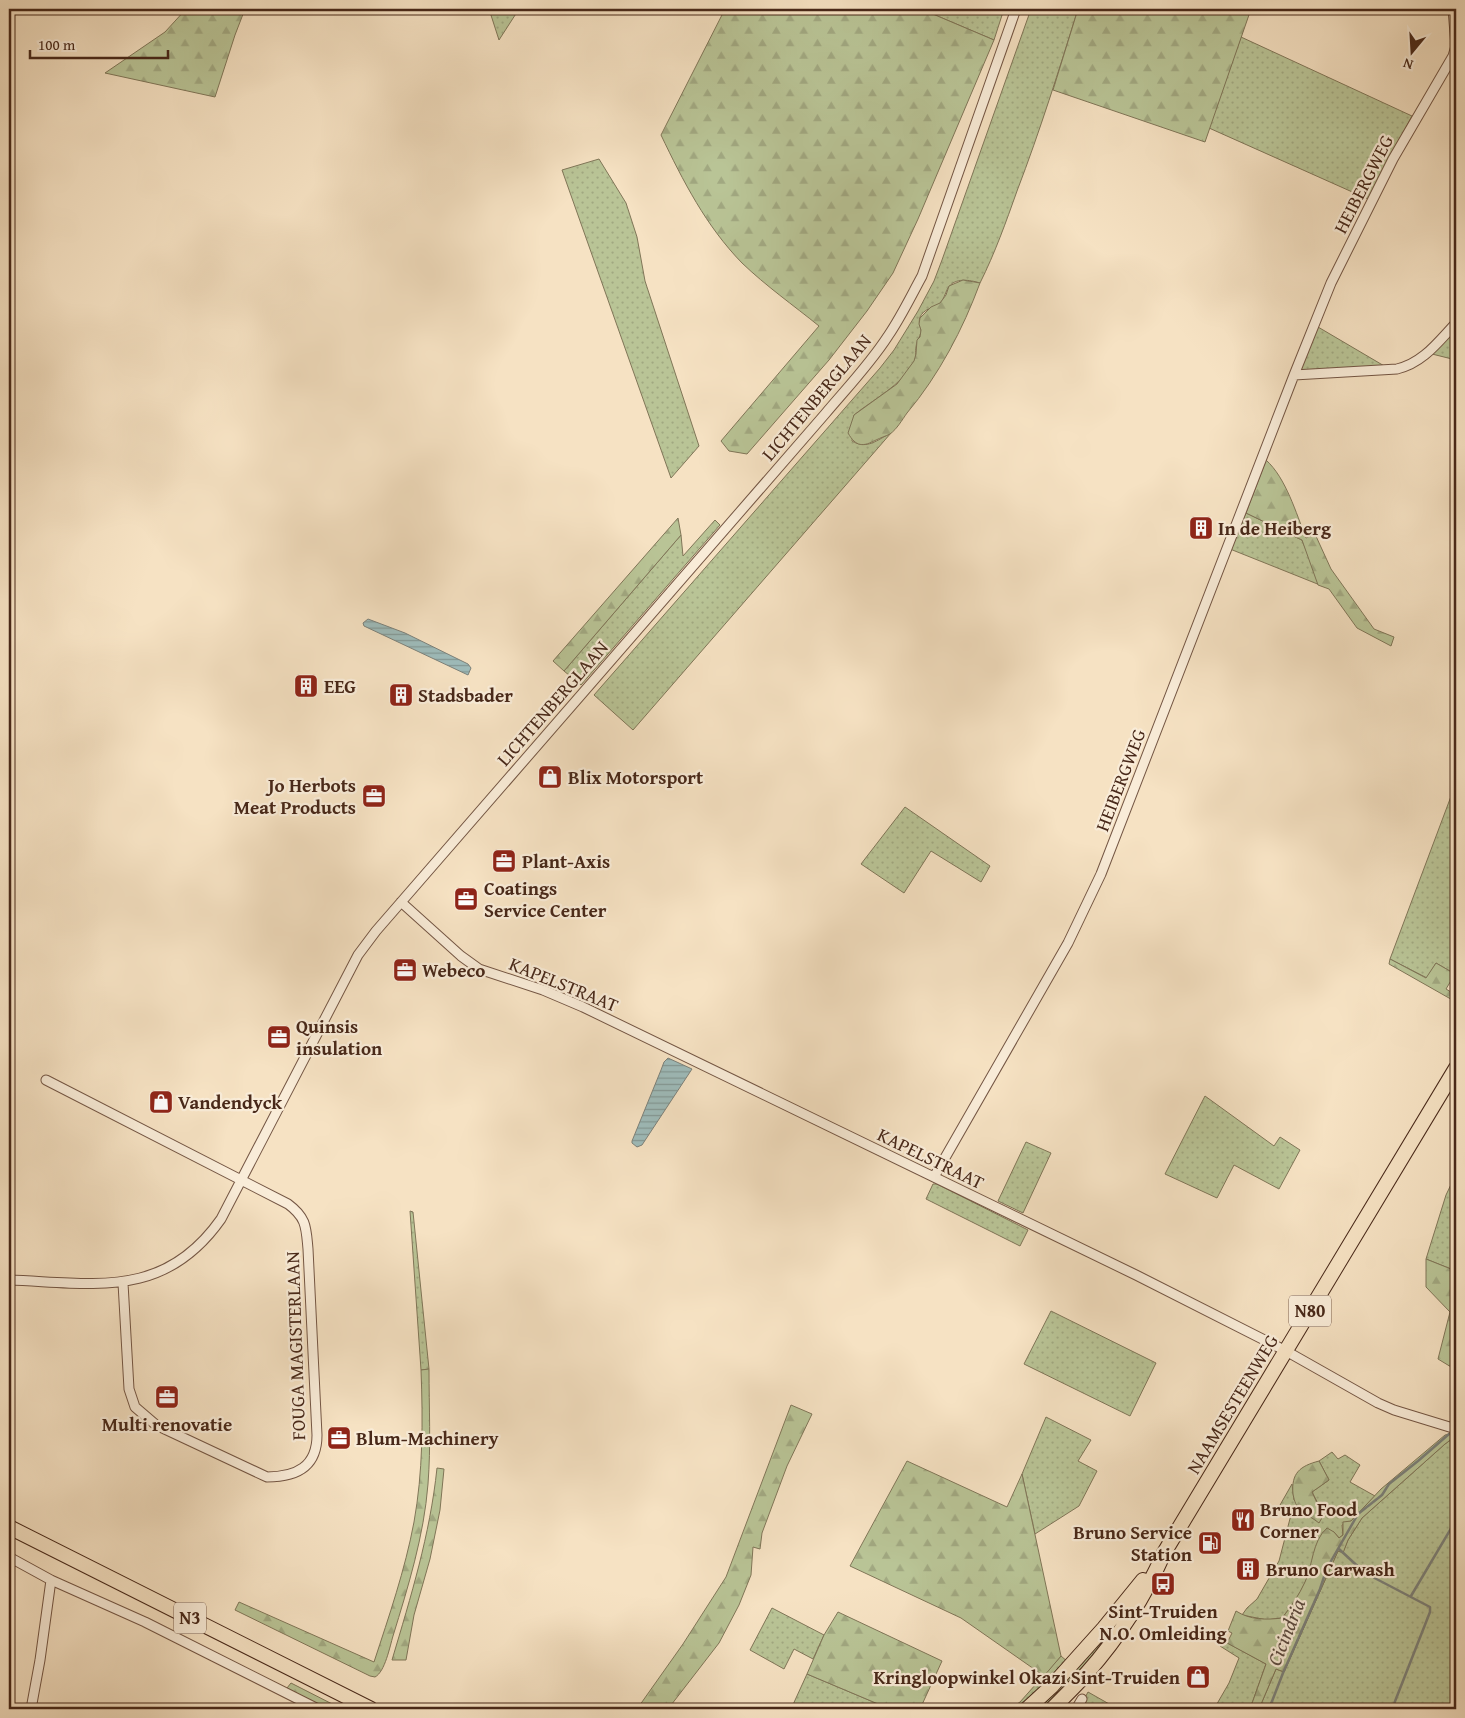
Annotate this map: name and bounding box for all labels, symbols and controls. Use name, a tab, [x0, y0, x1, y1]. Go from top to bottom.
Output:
scale bar	[30, 28, 168, 60]
north arrow	[1388, 28, 1438, 78]
text: 100 m	[38, 34, 76, 55]
text: N	[1400, 53, 1416, 75]
street label: HEIBERGWEG	[1326, 130, 1400, 238]
street label: LICHTENBERGLAAN	[755, 327, 877, 467]
place label: In de Heiberg	[1218, 514, 1332, 542]
building icon: In de Heiberg	[1188, 515, 1214, 541]
street label: LICHTENBERGLAAN	[490, 634, 614, 772]
place label: EEG	[324, 672, 356, 700]
building icon: EEG	[293, 673, 319, 699]
place label: Stadsbader	[418, 681, 513, 709]
building icon: Stadsbader	[388, 682, 414, 708]
street label: HEIBERGWEG	[1088, 725, 1152, 835]
place label: Blix Motorsport	[568, 763, 704, 791]
shop icon: Blix Motorsport	[537, 764, 563, 790]
place label: Jo Herbots Meat Products	[234, 771, 356, 821]
office icon: Jo Herbots Meat Products	[361, 783, 387, 809]
place label: Plant-Axis	[522, 847, 610, 875]
office icon: Plant-Axis	[491, 848, 517, 874]
place label: Coatings Service Center	[484, 874, 607, 924]
office icon: Coatings Service Center	[453, 886, 479, 912]
street label: KAPELSTRAAT	[505, 949, 623, 1019]
place label: Webeco	[422, 956, 485, 984]
office icon: Webeco	[392, 957, 418, 983]
place label: Quinsis insulation	[296, 1012, 383, 1062]
office icon: Quinsis insulation	[266, 1024, 292, 1050]
place label: Vandendyck	[178, 1088, 282, 1116]
shop icon: Vandendyck	[148, 1089, 174, 1115]
street label: KAPELSTRAAT	[873, 1120, 989, 1196]
street label: FOUGA MAGISTERLAAN	[278, 1251, 312, 1441]
road number: N80	[1289, 1295, 1331, 1326]
street label: NAAMSESTEENWEG	[1179, 1329, 1285, 1479]
office icon: Multi renovatie	[154, 1384, 180, 1410]
place label: Multi renovatie	[102, 1410, 232, 1438]
place label: Blum-Machinery	[356, 1424, 499, 1452]
office icon: Blum-Machinery	[326, 1425, 352, 1451]
place label: Bruno Food Corner	[1260, 1495, 1357, 1545]
restaurant icon: Bruno Food Corner	[1230, 1507, 1256, 1533]
place label: Bruno Service Station	[1073, 1518, 1193, 1568]
fuel station icon: Bruno Service Station	[1197, 1530, 1223, 1556]
place label: Bruno Carwash	[1266, 1555, 1395, 1583]
building icon: Bruno Carwash	[1235, 1556, 1261, 1582]
bus stop icon: Sint-Truiden N.O. Omleiding	[1150, 1571, 1176, 1597]
water label: Cicindria	[1259, 1593, 1312, 1670]
place label: Sint-Truiden N.O. Omleiding	[1100, 1597, 1227, 1647]
road number: N3	[174, 1602, 206, 1634]
place label: Kringloopwinkel Okazi Sint-Truiden	[874, 1663, 1181, 1691]
shop icon: Kringloopwinkel Okazi Sint-Truiden	[1185, 1664, 1211, 1690]

